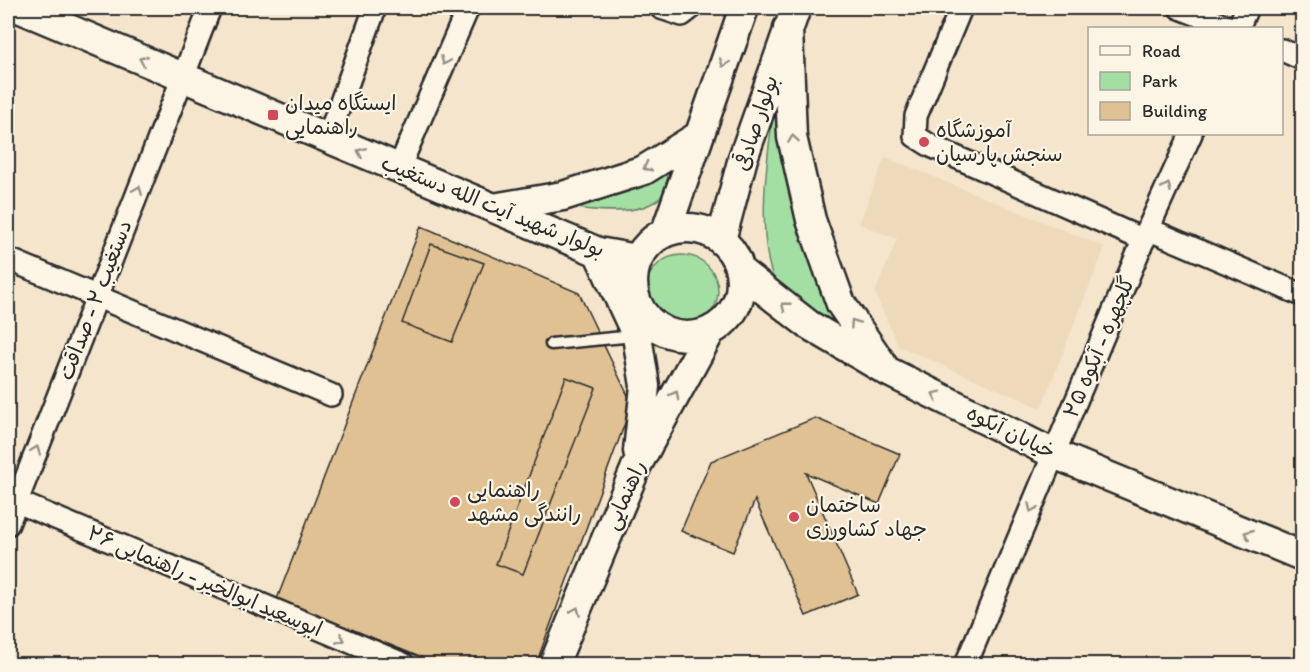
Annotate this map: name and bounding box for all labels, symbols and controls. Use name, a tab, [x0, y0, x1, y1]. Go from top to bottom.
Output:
legend	[1088, 27, 1283, 135]
text: Road	[1142, 40, 1181, 62]
one-way arrow	[138, 55, 149, 67]
one-way arrow	[440, 55, 452, 66]
one-way arrow	[719, 56, 731, 67]
text: Park	[1142, 70, 1177, 92]
street label: بولوار صادقی	[728, 72, 785, 174]
place label: ایستگاه میدان راهنمایی	[285, 90, 397, 141]
text: Building	[1142, 100, 1208, 122]
marker: ایستگاه میدان راهنمایی	[266, 108, 280, 122]
place label: آموزشگاه سنجش پارسیان	[936, 117, 1063, 167]
one-way arrow	[787, 134, 800, 144]
marker: آموزشگاه سنجش پارسیان	[917, 135, 931, 149]
one-way arrow	[357, 148, 368, 160]
street label: بولوار شهید آیت الله دستغیب	[377, 149, 609, 264]
one-way arrow	[643, 160, 653, 171]
one-way arrow	[1159, 182, 1171, 193]
one-way arrow	[131, 186, 143, 197]
street label: دستغیب ۲ - صداقت	[53, 216, 137, 384]
street label: گلچهره - آبکوه ۲۵	[1058, 273, 1140, 421]
one-way arrow	[780, 303, 791, 314]
one-way arrow	[850, 319, 861, 330]
one-way arrow	[668, 391, 679, 402]
one-way arrow	[931, 391, 942, 403]
street label: خیابان آبکوه	[962, 399, 1060, 465]
one-way arrow	[29, 445, 42, 456]
street label: راهنمایی	[598, 456, 653, 534]
place label: راهنمایی رانندگی مشهد	[467, 477, 582, 528]
place label: ساختمان جهاد کشاورزی	[806, 492, 927, 541]
marker: راهنمایی رانندگی مشهد	[448, 495, 462, 509]
one-way arrow	[1027, 501, 1039, 512]
marker: ساختمان جهاد کشاورزی	[787, 510, 801, 524]
street label: ابوسعید ابوالخیر - راهنمایی ۲۶	[83, 520, 326, 643]
one-way arrow	[1244, 529, 1255, 541]
one-way arrow	[569, 606, 581, 617]
one-way arrow	[335, 632, 346, 644]

